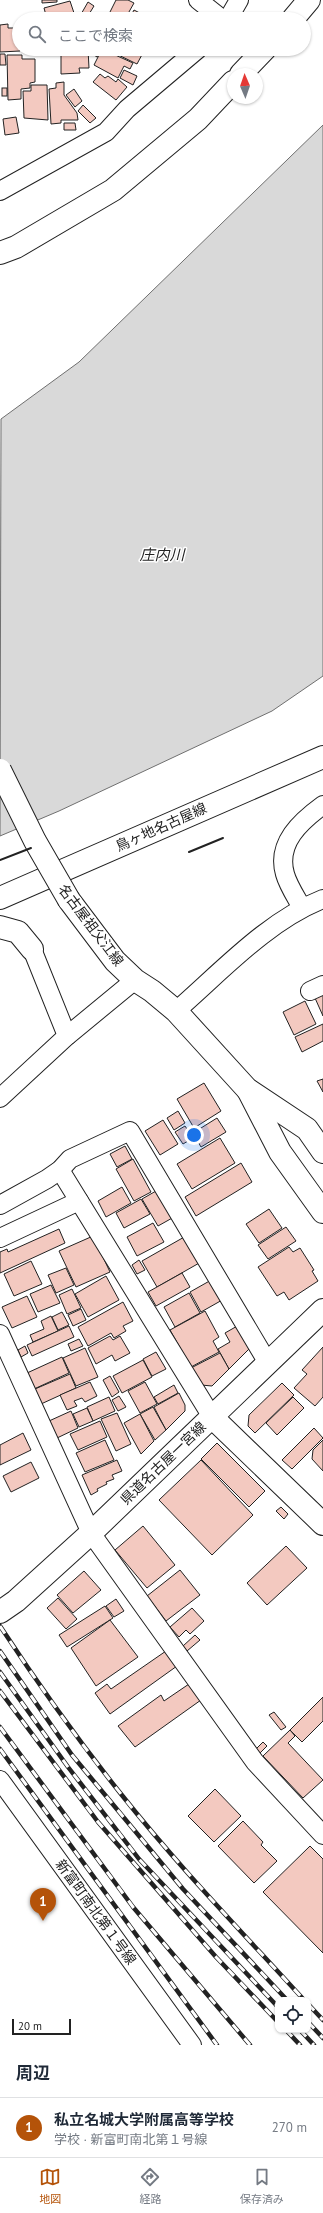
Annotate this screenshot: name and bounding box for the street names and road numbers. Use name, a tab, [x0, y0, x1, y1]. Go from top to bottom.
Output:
street label: 鳥ヶ地名古屋線	[113, 799, 209, 855]
street label: 名古屋祖父江線	[54, 880, 128, 970]
street label: 県道名古屋一宮線	[116, 1418, 210, 1508]
street label: 新富町南北第１号線	[52, 1856, 140, 1968]

